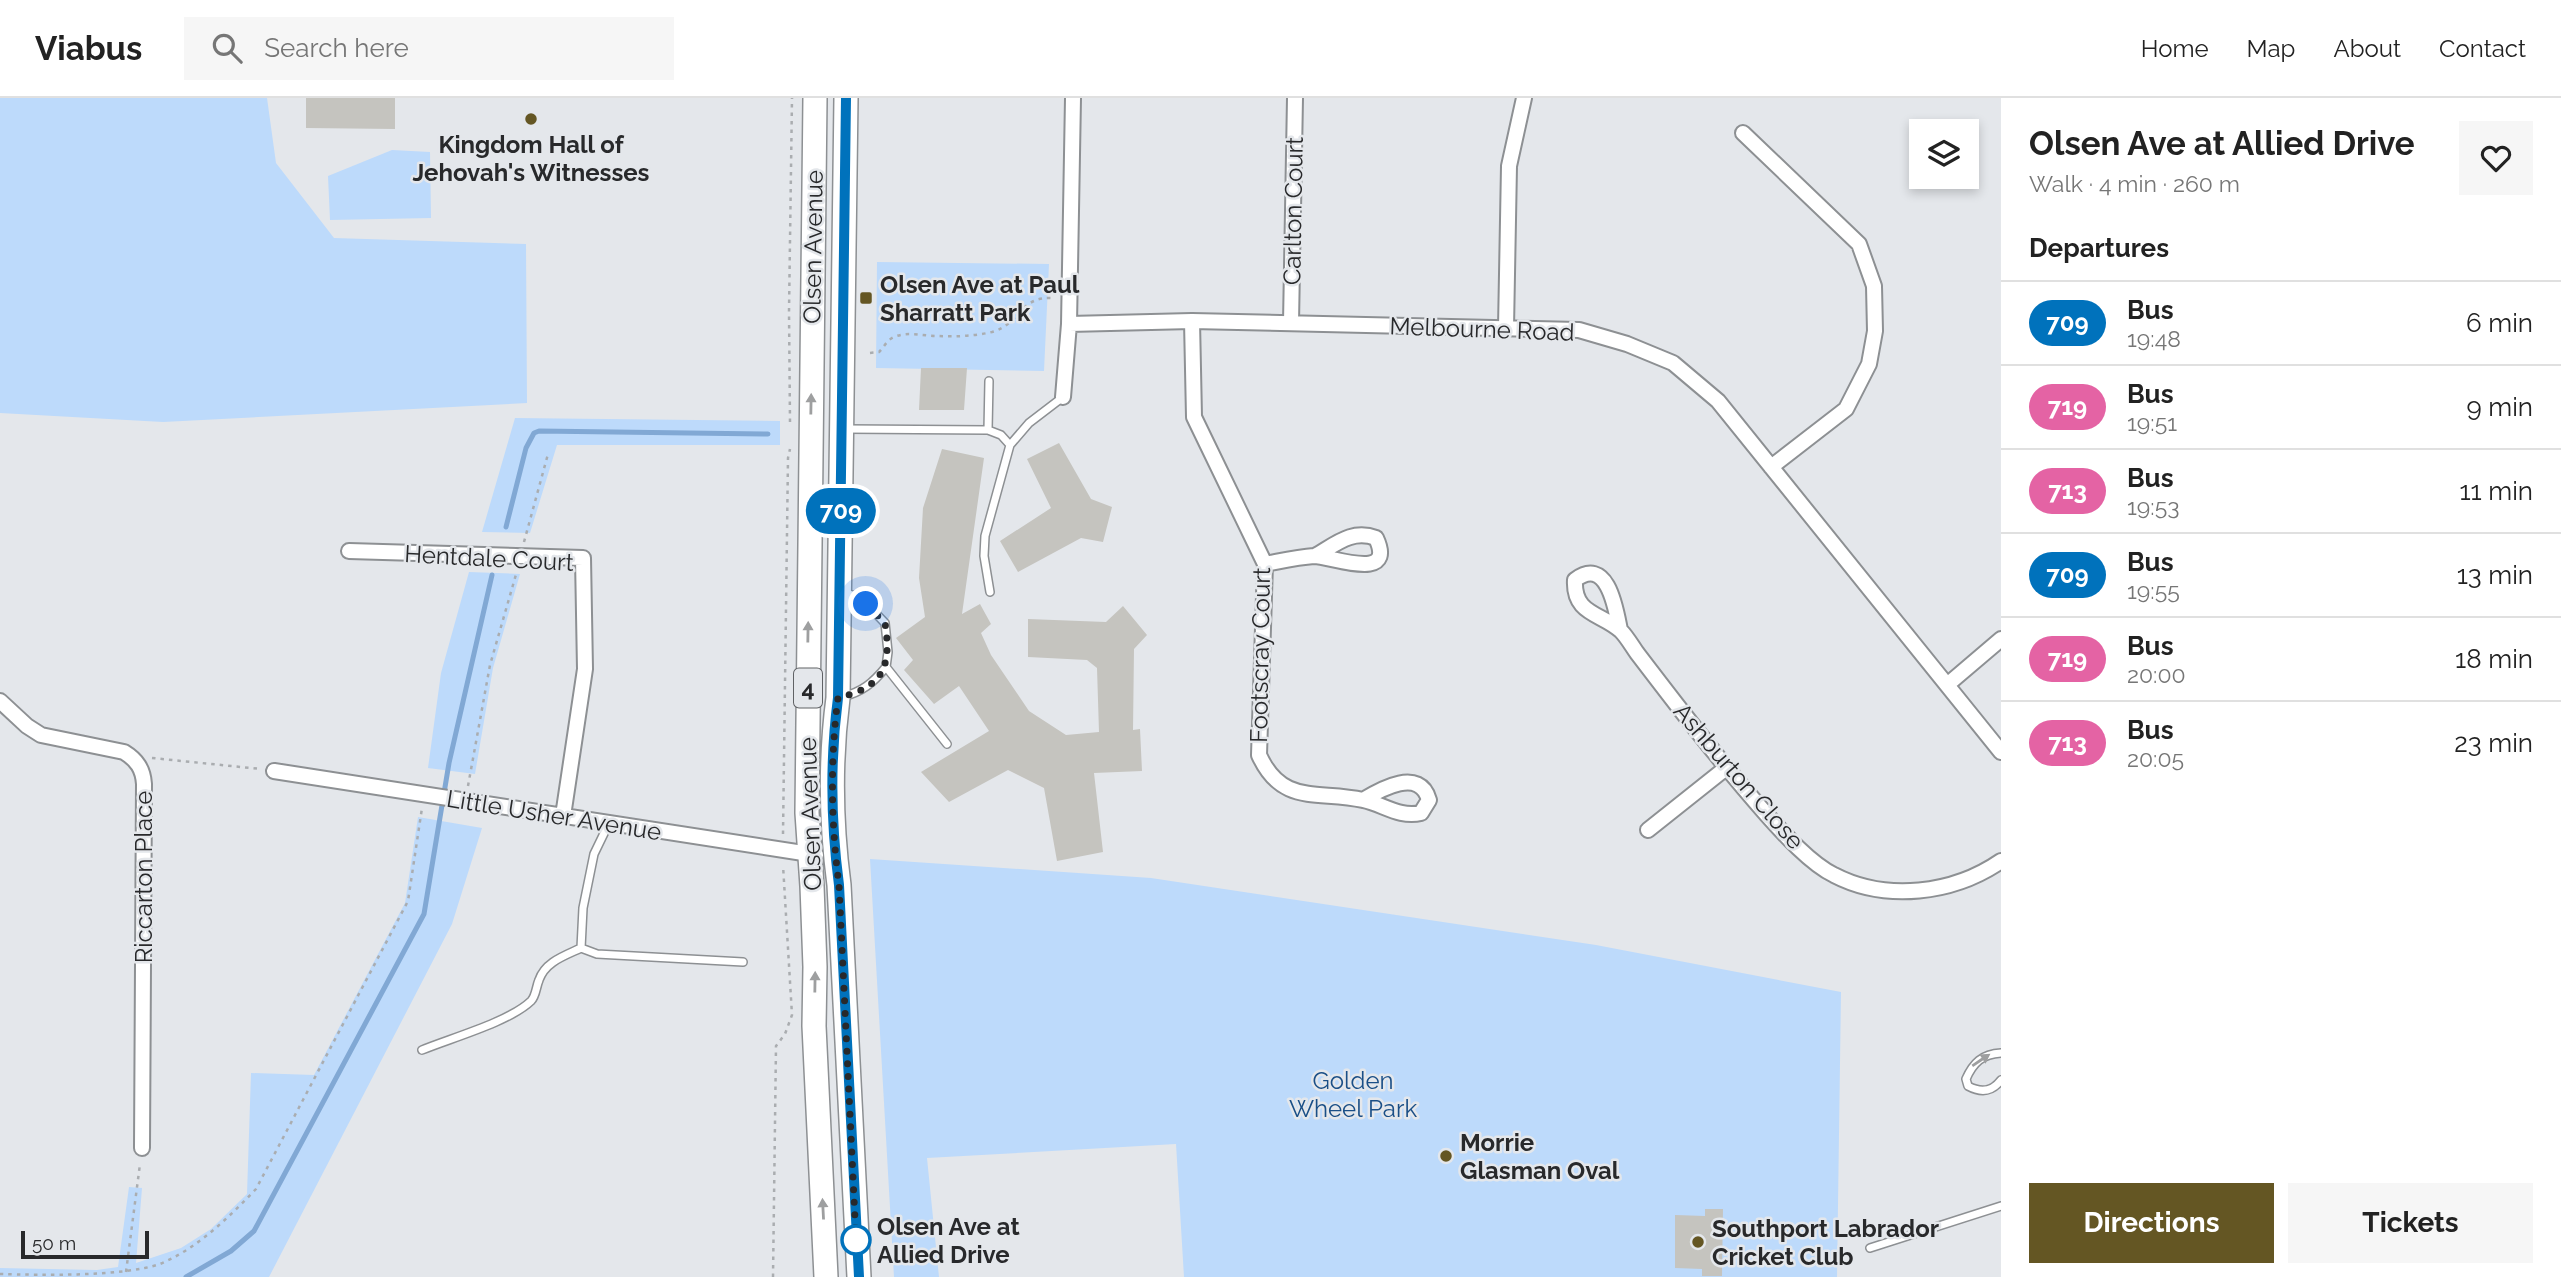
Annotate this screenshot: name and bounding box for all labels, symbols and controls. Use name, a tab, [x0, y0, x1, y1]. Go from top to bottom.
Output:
search box	[184, 17, 674, 80]
text: Viabus	[35, 29, 142, 68]
icon: search	[208, 29, 246, 67]
text: Search here	[264, 33, 409, 63]
text: Home	[2141, 34, 2209, 63]
text: Map	[2247, 34, 2295, 63]
text: About	[2333, 34, 2401, 63]
text: Contact	[2439, 34, 2526, 63]
marker: Kingdom Hall of Jehovah's Witnesses	[523, 111, 539, 127]
map controls	[1909, 119, 1979, 189]
button: layers	[1909, 119, 1979, 189]
button: heart	[2459, 121, 2533, 195]
text: Olsen Ave at Allied Drive	[2029, 124, 2415, 163]
place label: Kingdom Hall of Jehovah's Witnesses	[413, 130, 650, 187]
street label: Carlton Court	[1277, 137, 1309, 285]
street label: Olsen Avenue	[797, 170, 829, 324]
text: Walk · 4 min · 260 m	[2029, 170, 2240, 197]
text: Departures	[2029, 233, 2169, 263]
place label: Olsen Ave at Paul Sharratt Park	[880, 270, 1080, 327]
marker: Olsen Ave at Paul Sharratt Park	[858, 290, 874, 306]
text: Bus	[2127, 295, 2174, 325]
text: 709	[2046, 308, 2089, 337]
text: 6 min	[2466, 308, 2533, 338]
street label: Melbourne Road	[1389, 311, 1575, 347]
text: 19:48	[2127, 325, 2181, 352]
text: Bus	[2127, 379, 2174, 409]
text: 719	[2048, 392, 2087, 421]
text: 9 min	[2466, 392, 2533, 422]
one-way arrow	[806, 393, 817, 415]
text: 19:51	[2127, 409, 2177, 436]
text: Bus	[2127, 463, 2174, 493]
text: 713	[2048, 476, 2087, 505]
text: 11 min	[2459, 476, 2533, 506]
line badge: 709	[801, 488, 881, 534]
text: 19:53	[2127, 493, 2179, 520]
text: 709	[820, 496, 862, 525]
street label: Hentdale Court	[404, 539, 574, 577]
text: Bus	[2127, 547, 2174, 577]
text: 709	[2046, 560, 2089, 589]
text: 13 min	[2457, 560, 2533, 590]
street label: Footscray Court	[1244, 567, 1276, 743]
text: 19:55	[2127, 577, 2180, 604]
your location	[848, 586, 883, 621]
one-way arrow	[802, 621, 814, 643]
text: Bus	[2127, 631, 2174, 661]
text: 719	[2048, 644, 2087, 673]
text: 18 min	[2455, 644, 2533, 674]
text: 20:00	[2127, 661, 2186, 688]
road number: 4	[794, 668, 822, 708]
street label: Ashburton Close	[1668, 697, 1810, 855]
text: Bus	[2127, 715, 2174, 745]
text: 713	[2048, 728, 2087, 757]
text: 23 min	[2454, 728, 2533, 758]
street label: Olsen Avenue	[793, 737, 827, 891]
text: 20:05	[2127, 745, 2184, 772]
street label: Little Usher Avenue	[445, 784, 663, 846]
street label: Riccarton Place	[129, 791, 158, 963]
one-way arrow	[809, 970, 821, 992]
one-way arrow	[1971, 1054, 1991, 1067]
park label: Golden Wheel Park	[1289, 1066, 1417, 1123]
place label: Morrie Glasman Oval	[1460, 1128, 1620, 1185]
marker: Morrie Glasman Oval	[1438, 1148, 1454, 1164]
button: Directions	[2029, 1183, 2274, 1263]
button: Tickets	[2288, 1183, 2533, 1263]
one-way arrow	[817, 1198, 828, 1220]
place label: Olsen Ave at Allied Drive	[877, 1212, 1020, 1269]
place label: Southport Labrador Cricket Club	[1712, 1214, 1939, 1271]
marker: Olsen Ave at Allied Drive	[841, 1225, 871, 1255]
scale bar	[21, 1228, 149, 1260]
text: 50 m	[32, 1232, 76, 1254]
marker: Southport Labrador Cricket Club	[1690, 1234, 1706, 1250]

